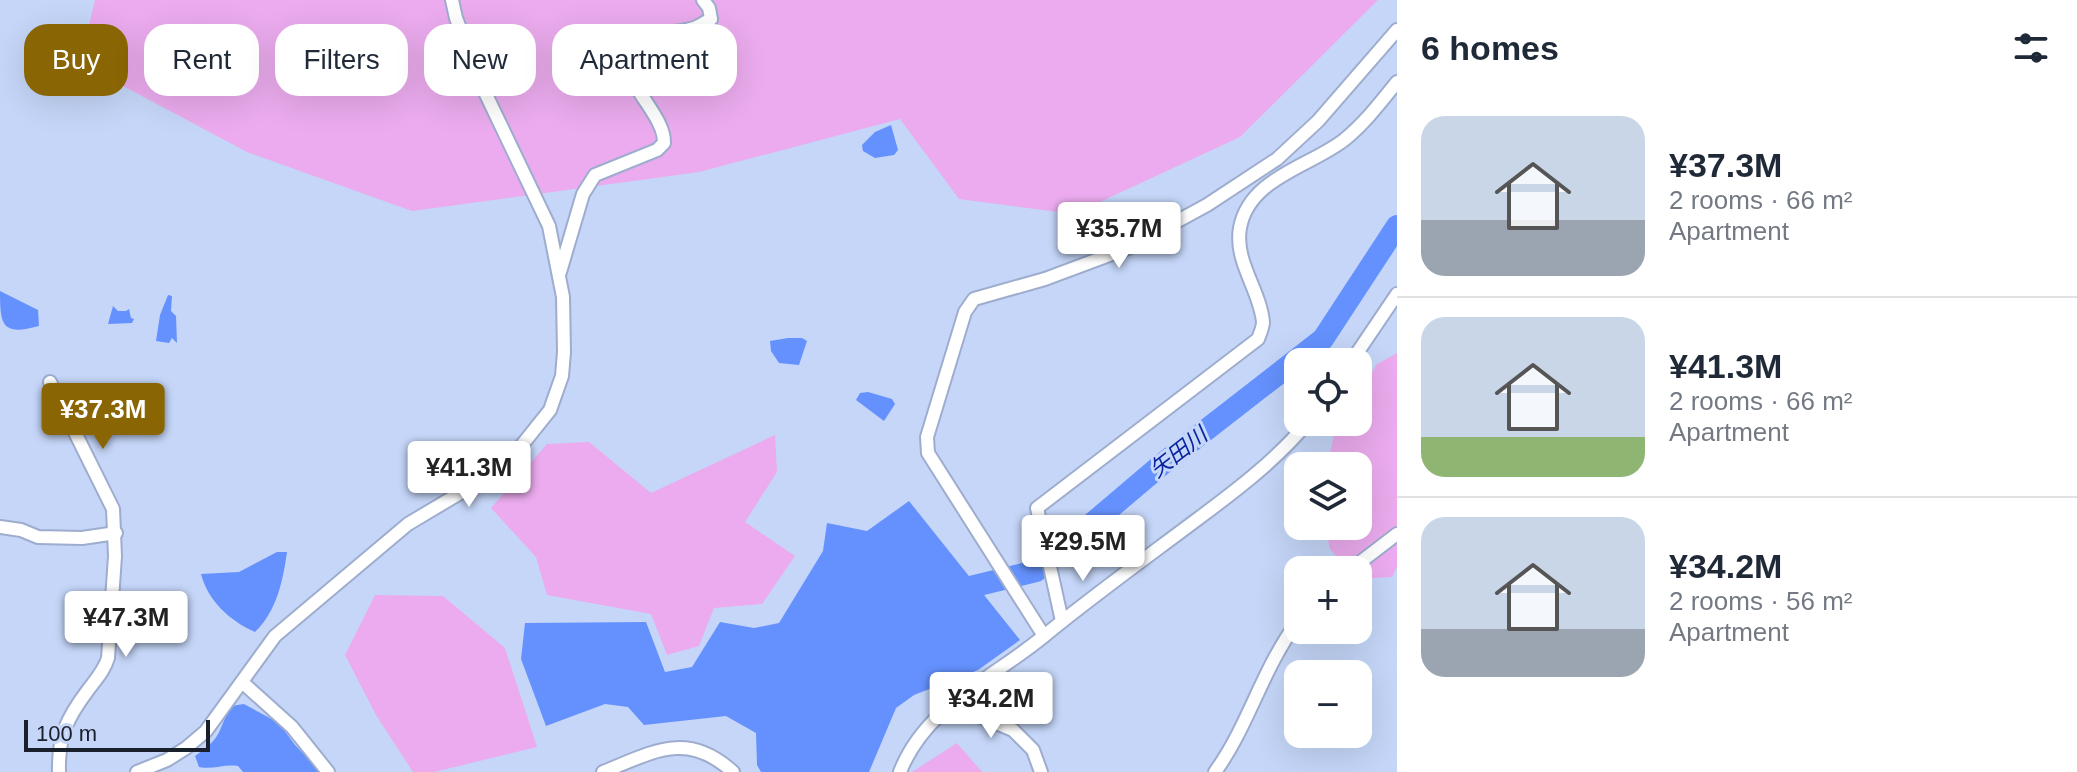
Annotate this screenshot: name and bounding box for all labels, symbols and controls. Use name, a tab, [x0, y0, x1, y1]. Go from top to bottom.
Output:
chip: Buy	[24, 24, 128, 96]
chip: Rent	[144, 24, 259, 96]
chip: Filters	[275, 24, 408, 96]
chip: New	[424, 24, 536, 96]
chip: Apartment	[552, 24, 737, 96]
icon: filters	[2009, 26, 2053, 70]
text: 6 homes	[1421, 29, 1559, 67]
text: ¥37.3M	[1669, 146, 1782, 184]
icon: home	[1485, 148, 1581, 244]
text: 2 rooms · 66 m²	[1669, 185, 1853, 215]
pin: ¥35.7M	[1054, 202, 1184, 270]
text: ¥35.7M	[1076, 213, 1162, 243]
text: Apartment	[1669, 216, 1789, 246]
text: ¥41.3M	[1669, 347, 1782, 385]
map controls	[1284, 348, 1372, 748]
button: locate	[1284, 348, 1372, 436]
icon: home	[1485, 349, 1581, 445]
pin: ¥37.3M	[38, 383, 168, 451]
text: 2 rooms · 66 m²	[1669, 386, 1853, 416]
text: ¥37.3M	[60, 394, 146, 424]
text: Apartment	[1669, 417, 1789, 447]
water label: 矢田川	[1145, 421, 1214, 483]
pin: ¥41.3M	[404, 441, 534, 509]
text: ¥41.3M	[426, 452, 512, 482]
button: layers	[1284, 452, 1372, 540]
pin: ¥29.5M	[1018, 515, 1148, 583]
text: ¥29.5M	[1040, 526, 1126, 556]
text: ¥34.2M	[1669, 547, 1782, 585]
icon: home	[1485, 549, 1581, 645]
button: +	[1284, 556, 1372, 644]
text: 2 rooms · 56 m²	[1669, 586, 1853, 616]
pin: ¥47.3M	[61, 591, 191, 659]
text: ¥47.3M	[83, 602, 169, 632]
text: Apartment	[1669, 617, 1789, 647]
button: −	[1284, 660, 1372, 748]
pin: ¥34.2M	[926, 672, 1056, 740]
text: ¥34.2M	[948, 683, 1034, 713]
scale bar	[24, 716, 210, 752]
text: 100 m	[36, 721, 97, 746]

